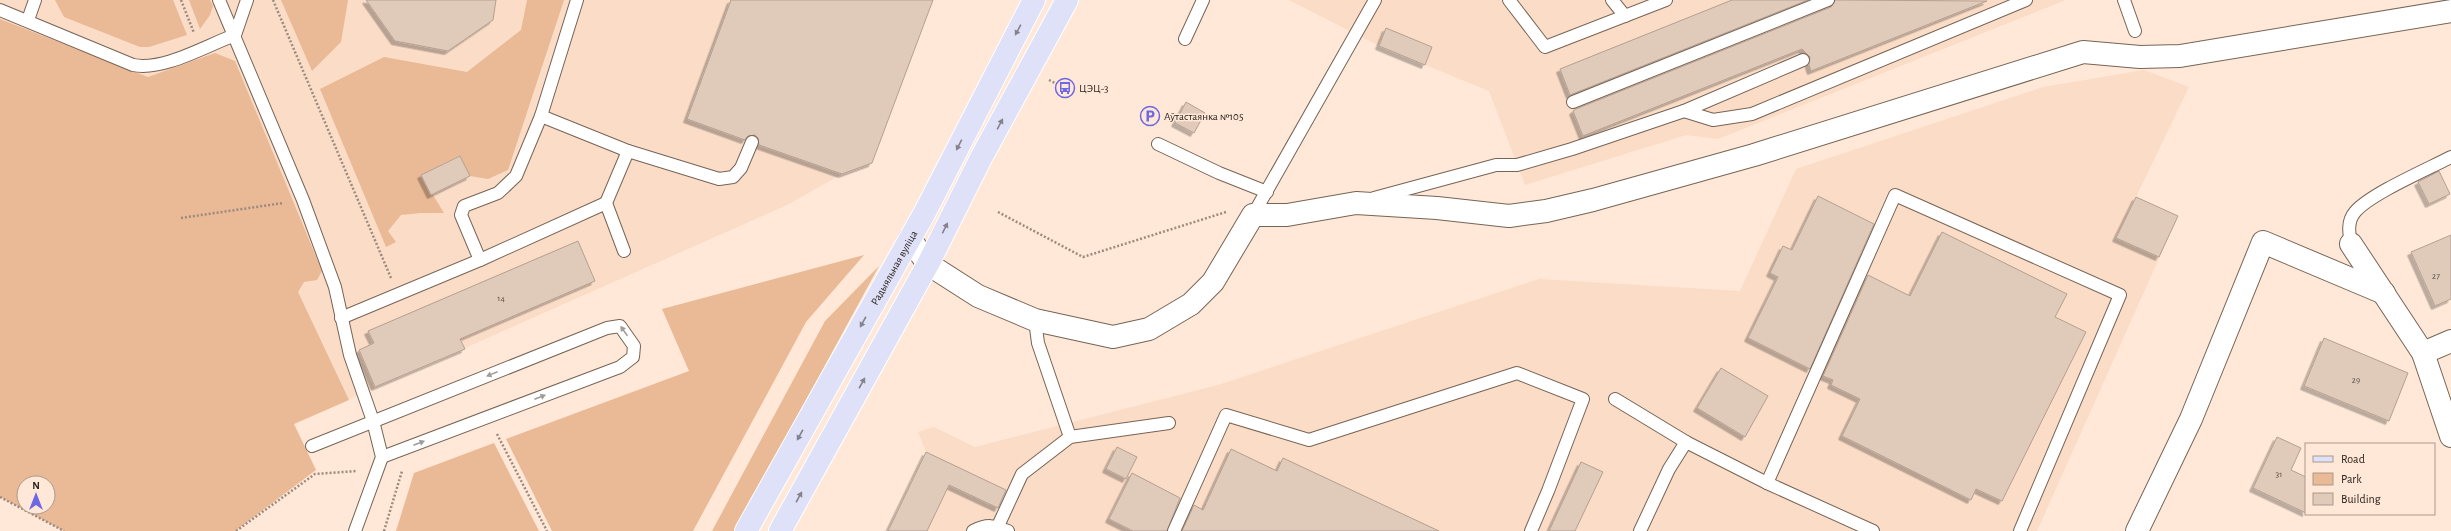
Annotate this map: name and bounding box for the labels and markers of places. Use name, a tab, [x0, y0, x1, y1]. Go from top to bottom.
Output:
bus stop icon: ЦЭЦ-3	[1054, 77, 1076, 99]
place label: ЦЭЦ-3	[1079, 83, 1109, 94]
parking icon: Аўтастаянка №105	[1139, 105, 1161, 127]
place label: Аўтастаянка №105	[1164, 111, 1244, 122]

